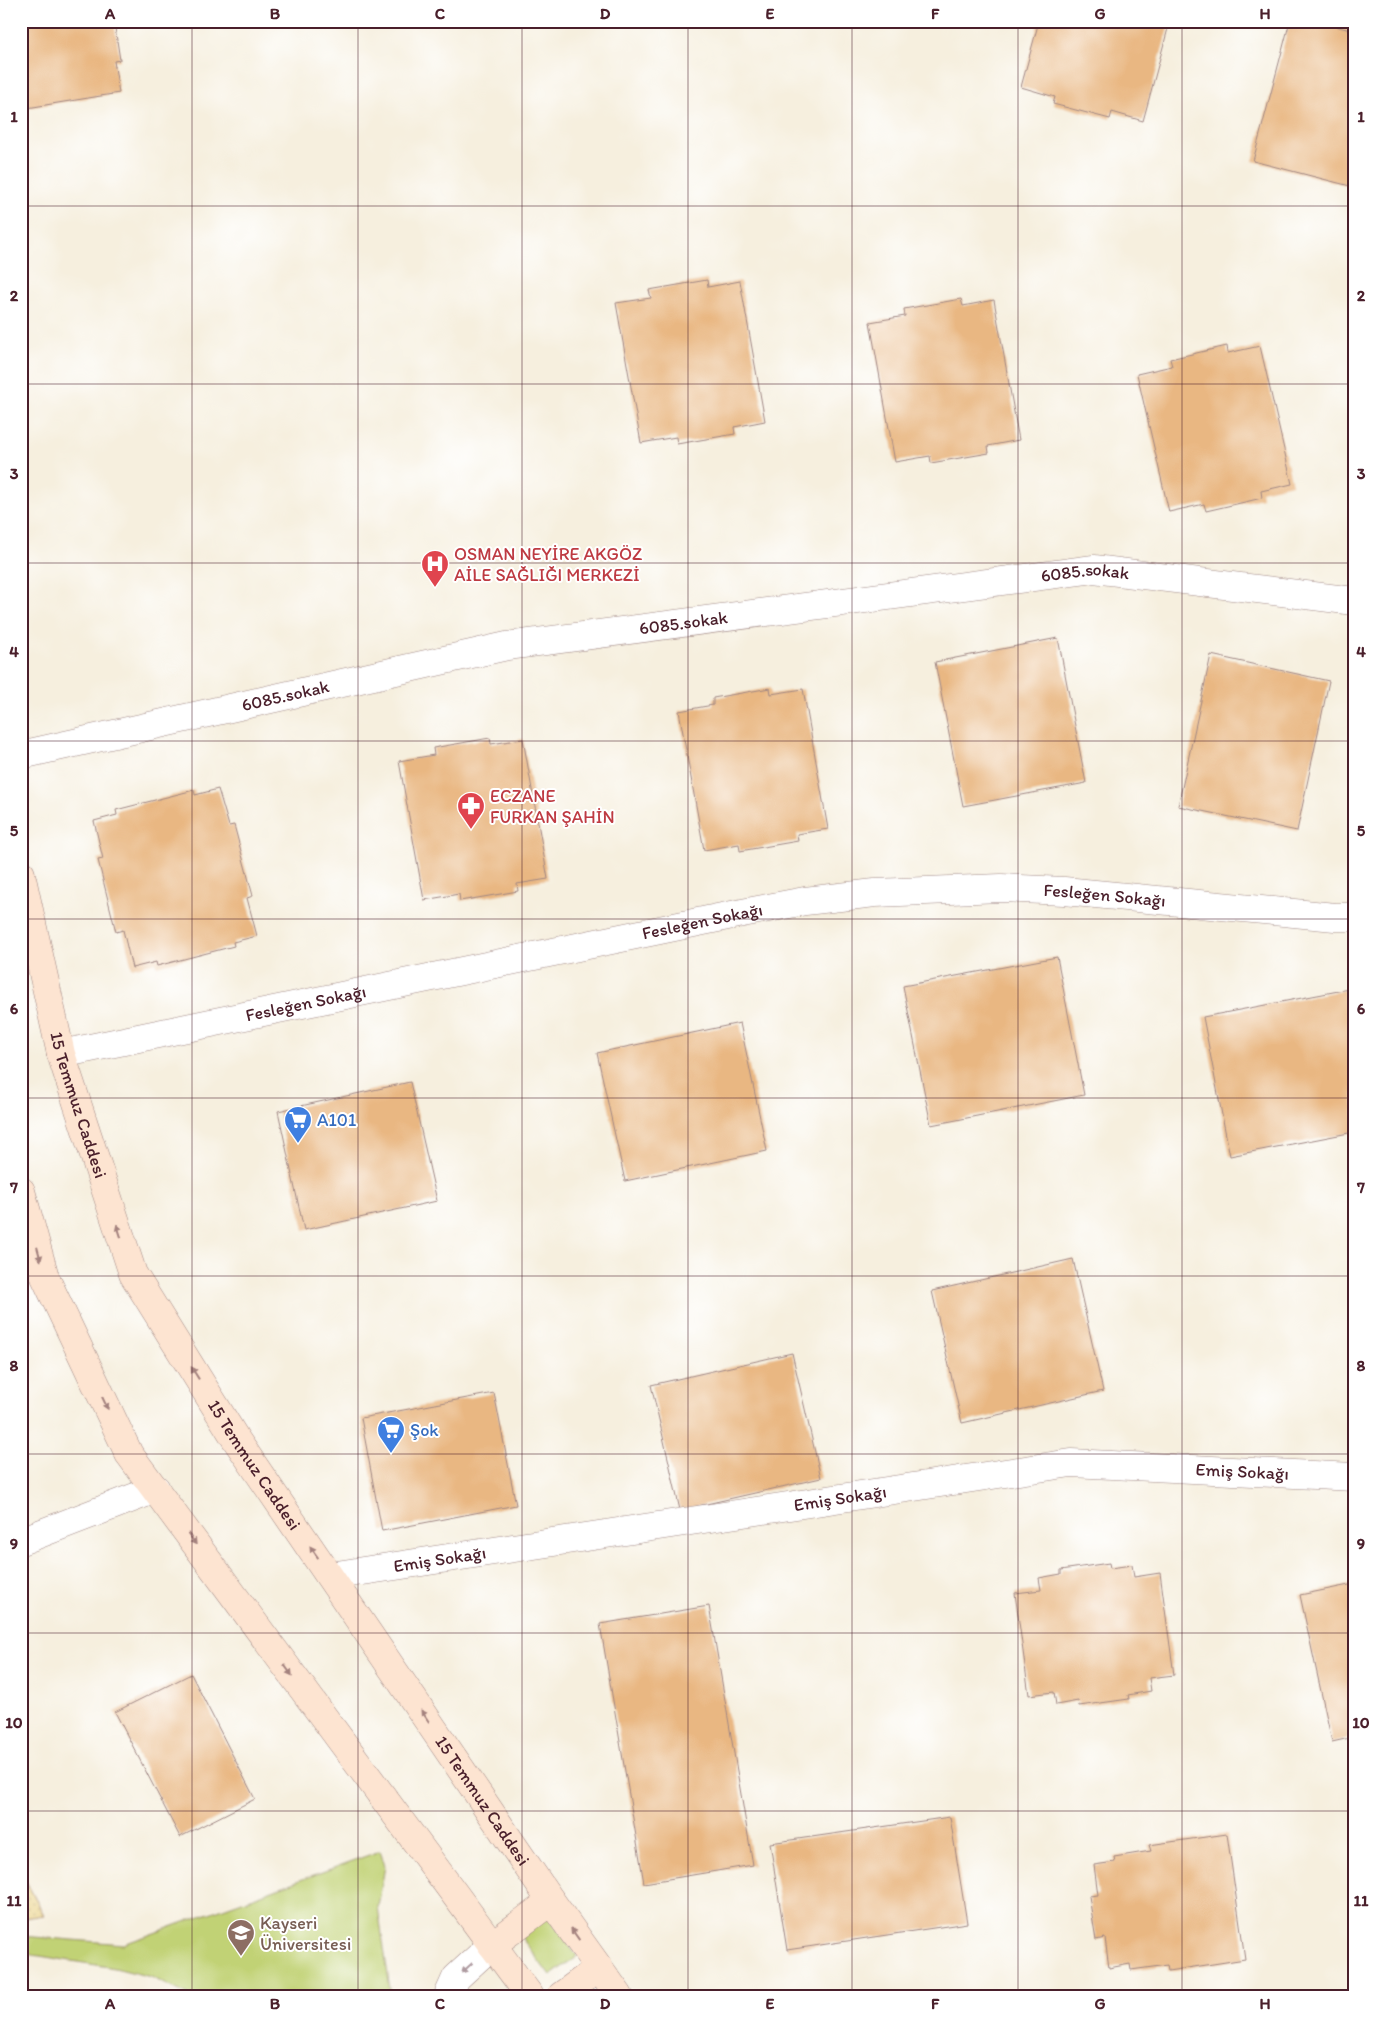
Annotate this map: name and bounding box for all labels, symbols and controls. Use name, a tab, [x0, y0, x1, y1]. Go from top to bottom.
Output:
text: A	[104, 4, 116, 23]
text: B	[270, 4, 281, 23]
text: C	[435, 4, 446, 23]
text: D	[600, 4, 611, 23]
text: E	[766, 4, 775, 23]
text: F	[931, 4, 940, 23]
text: G	[1094, 4, 1106, 23]
text: H	[1259, 4, 1271, 23]
text: 1	[10, 107, 18, 126]
text: 1	[1357, 107, 1365, 126]
text: 2	[10, 286, 19, 305]
text: 2	[1357, 286, 1366, 305]
text: 3	[10, 464, 19, 483]
text: 3	[1357, 464, 1366, 483]
place label: OSMAN NEYİRE AKGÖZ AİLE SAĞLIĞI MERKEZİ	[454, 543, 642, 586]
hospital icon: OSMAN NEYİRE AKGÖZ AİLE SAĞLIĞI MERKEZİ	[420, 549, 450, 588]
street label: 6085.sokak	[1039, 558, 1131, 587]
street label: 6085.sokak	[638, 606, 730, 640]
text: 4	[9, 642, 19, 661]
text: 4	[1356, 642, 1366, 661]
street label: 6085.sokak	[240, 675, 332, 716]
place label: ECZANE FURKAN ŞAHİN	[490, 785, 615, 828]
pharmacy icon: ECZANE FURKAN ŞAHİN	[456, 791, 486, 830]
text: 5	[10, 821, 19, 840]
text: 5	[1357, 821, 1366, 840]
street label: Fesleğen Sokağı	[1043, 879, 1167, 912]
street label: Fesleğen Sokağı	[640, 898, 765, 944]
street label: Fesleğen Sokağı	[244, 980, 368, 1026]
text: 6	[10, 999, 19, 1018]
text: 6	[1357, 999, 1366, 1018]
street label: 15 Temmuz Caddesi	[45, 1030, 112, 1181]
supermarket icon: A101	[283, 1105, 313, 1144]
place label: A101	[317, 1109, 356, 1131]
text: 7	[9, 1178, 18, 1197]
text: 7	[1356, 1178, 1365, 1197]
one-way arrow	[115, 1223, 123, 1238]
one-way arrow	[35, 1247, 43, 1262]
text: 8	[10, 1356, 19, 1375]
text: 8	[1357, 1356, 1366, 1375]
one-way arrow	[190, 1367, 199, 1380]
street label: 15 Temmuz Caddesi	[203, 1395, 306, 1534]
one-way arrow	[101, 1396, 109, 1410]
supermarket icon: Şok	[376, 1415, 406, 1454]
place label: Şok	[410, 1419, 439, 1441]
street label: Emiş Sokağı	[1195, 1458, 1289, 1485]
street label: Emiş Sokağı	[792, 1480, 888, 1516]
one-way arrow	[186, 1532, 197, 1545]
text: 9	[10, 1534, 18, 1553]
text: 9	[1357, 1534, 1365, 1553]
street label: Emiş Sokağı	[392, 1541, 488, 1577]
one-way arrow	[309, 1545, 319, 1559]
one-way arrow	[283, 1663, 293, 1677]
one-way arrow	[420, 1709, 430, 1722]
text: 10	[5, 1713, 23, 1732]
text: 10	[1352, 1713, 1370, 1732]
street label: 15 Temmuz Caddesi	[430, 1731, 535, 1870]
text: 11	[7, 1891, 22, 1910]
text: 11	[1354, 1891, 1369, 1910]
place label: Kayseri Üniversitesi	[260, 1912, 351, 1955]
school or university icon: Kayseri Üniversitesi	[226, 1918, 256, 1957]
one-way arrow	[570, 1928, 580, 1941]
one-way arrow	[461, 1962, 473, 1974]
text: A	[104, 1994, 116, 2013]
text: B	[270, 1994, 281, 2013]
text: C	[435, 1994, 446, 2013]
text: D	[600, 1994, 611, 2013]
text: E	[766, 1994, 775, 2013]
text: F	[931, 1994, 940, 2013]
text: G	[1094, 1994, 1106, 2013]
text: H	[1259, 1994, 1271, 2013]

